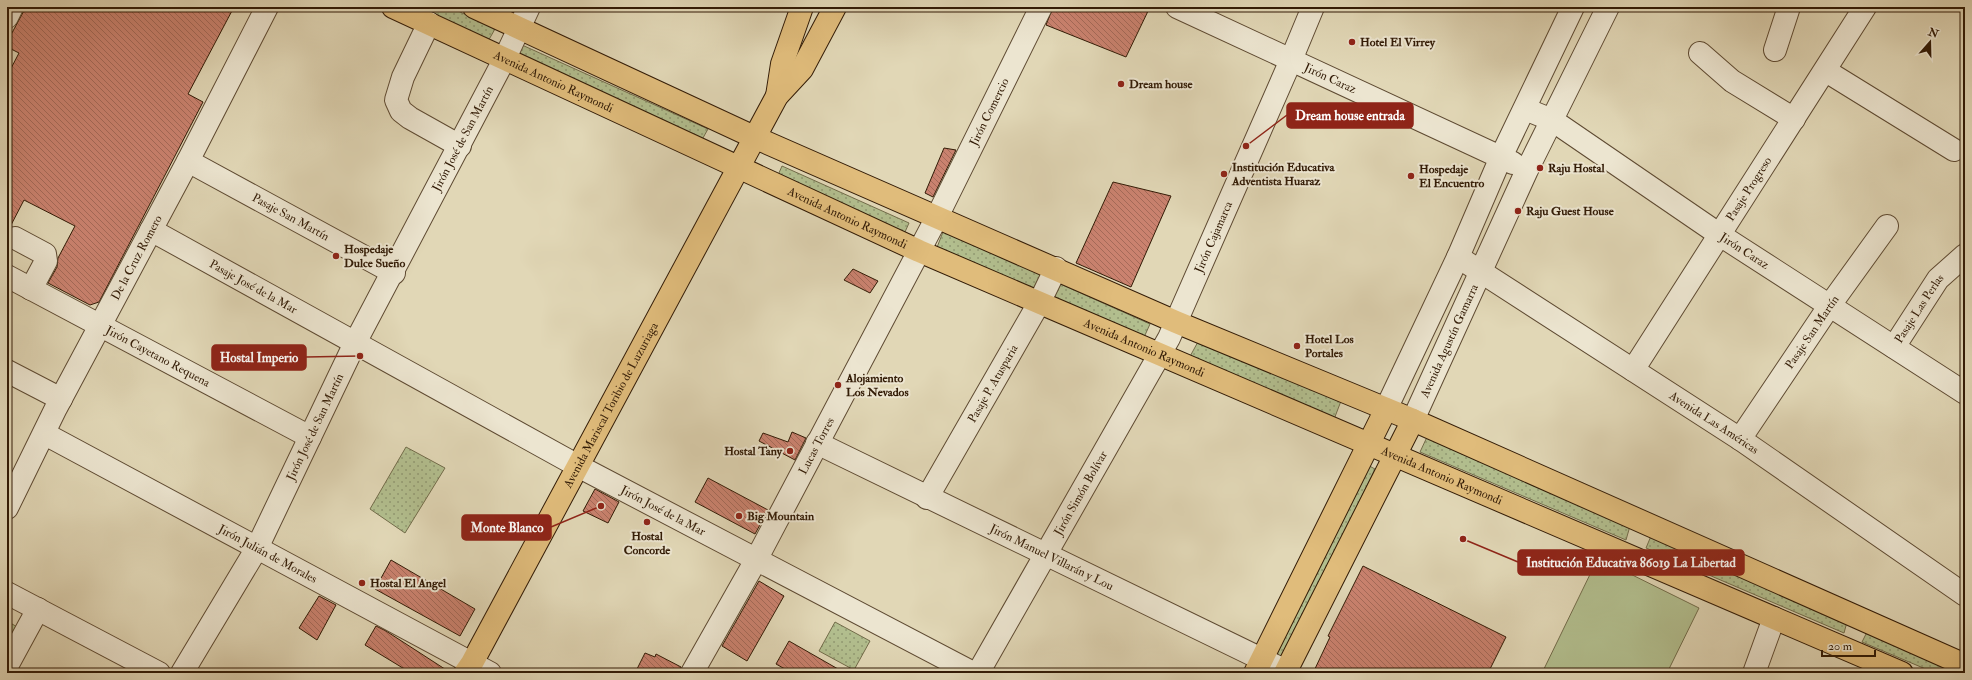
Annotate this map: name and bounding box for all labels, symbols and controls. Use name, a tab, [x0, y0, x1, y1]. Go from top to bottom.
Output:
north arrow	[1910, 22, 1950, 62]
text: N	[1925, 25, 1941, 41]
place label: Hotel El Virrey	[1360, 35, 1436, 50]
marker: Hotel El Virrey	[1347, 37, 1357, 47]
street label: Avenida Antonio Raymondi	[490, 47, 616, 116]
street label: Jirón Caraz	[1301, 60, 1359, 97]
street label: Jirón Comercio	[966, 75, 1013, 149]
place label: Dream house	[1129, 77, 1193, 92]
marker: Dream house	[1116, 79, 1126, 89]
street label: Jirón José de San Martín	[429, 84, 497, 195]
callout: Dream house entrada	[1287, 103, 1413, 128]
text: Dream house entrada	[1295, 108, 1405, 124]
street label: Pasaje Progreso	[1723, 154, 1775, 224]
place label: Institución Educativa Adventista Huaraz	[1231, 160, 1335, 189]
place label: Raju Hostal	[1548, 161, 1605, 176]
place label: Hospedaje El Encuentro	[1419, 162, 1485, 191]
marker: Raju Hostal	[1535, 163, 1545, 173]
marker: Institución Educativa Adventista Huaraz	[1219, 169, 1229, 179]
marker: Hospedaje El Encuentro	[1406, 171, 1416, 181]
street label: Avenida Antonio Raymondi	[784, 184, 909, 252]
street label: Pasaje San Martín	[249, 190, 332, 244]
street label: Jirón Cajamarca	[1191, 198, 1237, 276]
place label: Raju Guest House	[1526, 204, 1615, 219]
marker: Raju Guest House	[1513, 206, 1523, 216]
street label: De la Cruz Romero	[108, 212, 166, 303]
street label: Jirón Caraz	[1716, 229, 1772, 273]
place label: Hospedaje Dulce Sueño	[344, 242, 405, 271]
marker: Hospedaje Dulce Sueño	[331, 251, 341, 261]
street label: Pasaje José de la Mar	[207, 257, 300, 318]
street label: Pasaje Las Perlas	[1891, 271, 1947, 346]
street label: Avenida Agustín Gamarra	[1417, 281, 1482, 401]
street label: Pasaje San Martín	[1782, 292, 1843, 372]
street label: Avenida Antonio Raymondi	[1080, 315, 1207, 381]
street label: Avenida Mariscal Toribio de Luzuriaga	[560, 319, 662, 492]
street label: Jirón Cayetano Requena	[102, 322, 214, 391]
place label: Hotel Los Portales	[1305, 332, 1354, 361]
street label: Pasaje P. Atusparia	[965, 341, 1022, 426]
marker: Hotel Los Portales	[1292, 341, 1302, 351]
callout: Hostal Imperio	[212, 345, 306, 370]
text: Hostal Imperio	[220, 350, 299, 367]
street label: Jirón José de San Martín	[283, 371, 347, 484]
place label: Alojamiento Los Nevados	[845, 371, 909, 400]
marker: Alojamiento Los Nevados	[833, 380, 843, 390]
street label: Avenida Las Américas	[1665, 388, 1762, 458]
street label: Lucas Torres	[795, 415, 838, 477]
street label: Avenida Antonio Raymondi	[1378, 443, 1505, 509]
place label: Hostal Tany	[724, 444, 783, 459]
marker: Hostal Tany	[785, 446, 795, 456]
street label: Jirón Simón Bolívar	[1050, 448, 1111, 539]
street label: Jirón José de la Mar	[617, 482, 708, 540]
place label: Big Mountain	[747, 509, 815, 524]
marker: Big Mountain	[734, 511, 744, 521]
callout: Monte Blanco	[462, 515, 551, 540]
marker: Hostal Concorde	[642, 517, 652, 527]
text: Monte Blanco	[470, 520, 544, 536]
street label: Jirón Julián de Morales	[215, 521, 320, 587]
street label: Jirón Manuel Villarán y Lou	[986, 521, 1116, 594]
place label: Hostal Concorde	[624, 529, 671, 558]
callout: Institución Educativa 86019 La Libertad	[1518, 550, 1744, 575]
text: Institución Educativa 86019 La Libertad	[1526, 555, 1736, 571]
place label: Hostal El Angel	[370, 576, 447, 591]
marker: Hostal El Angel	[357, 578, 367, 588]
scale bar	[1822, 632, 1875, 658]
text: 20 m	[1828, 639, 1853, 654]

